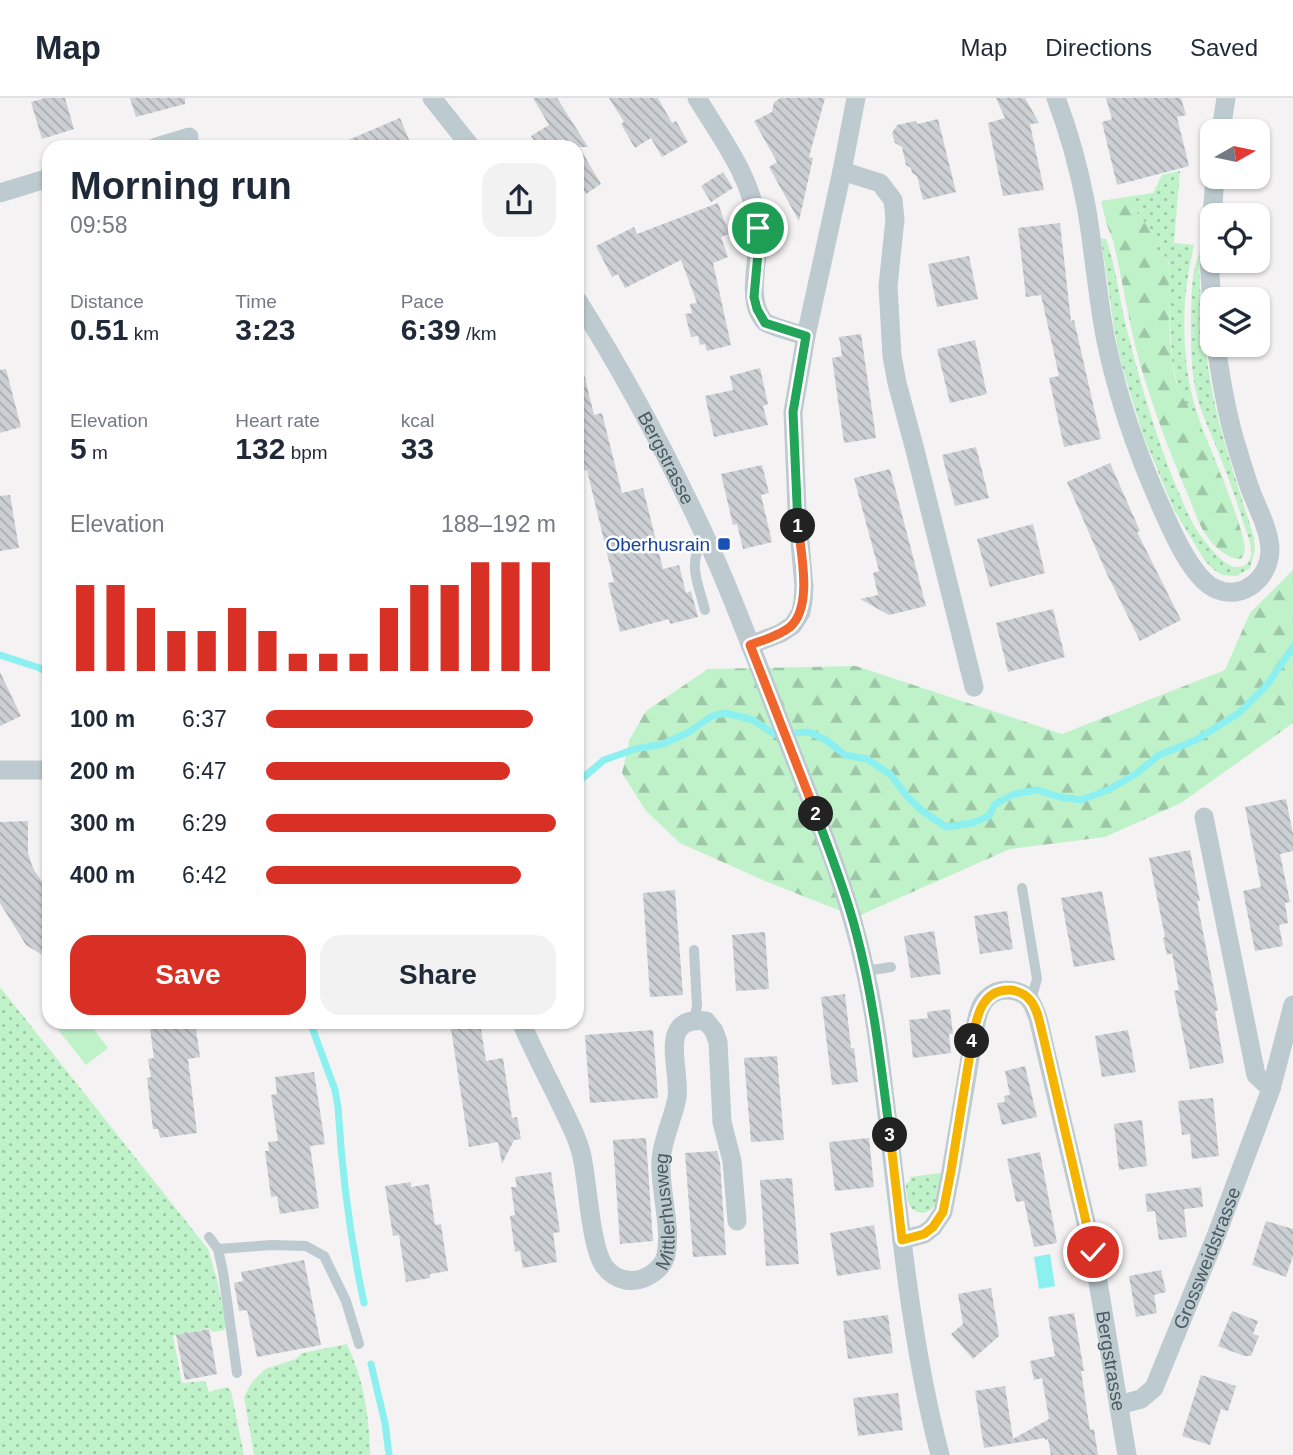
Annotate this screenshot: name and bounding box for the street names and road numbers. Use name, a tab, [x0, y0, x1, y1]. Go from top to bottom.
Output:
street label: Bergstrasse	[634, 408, 699, 508]
street label: Mittlerhusweg	[650, 1152, 678, 1273]
street label: Grossweidstrasse	[1169, 1184, 1244, 1332]
street label: Bergstrasse	[1092, 1309, 1130, 1413]

